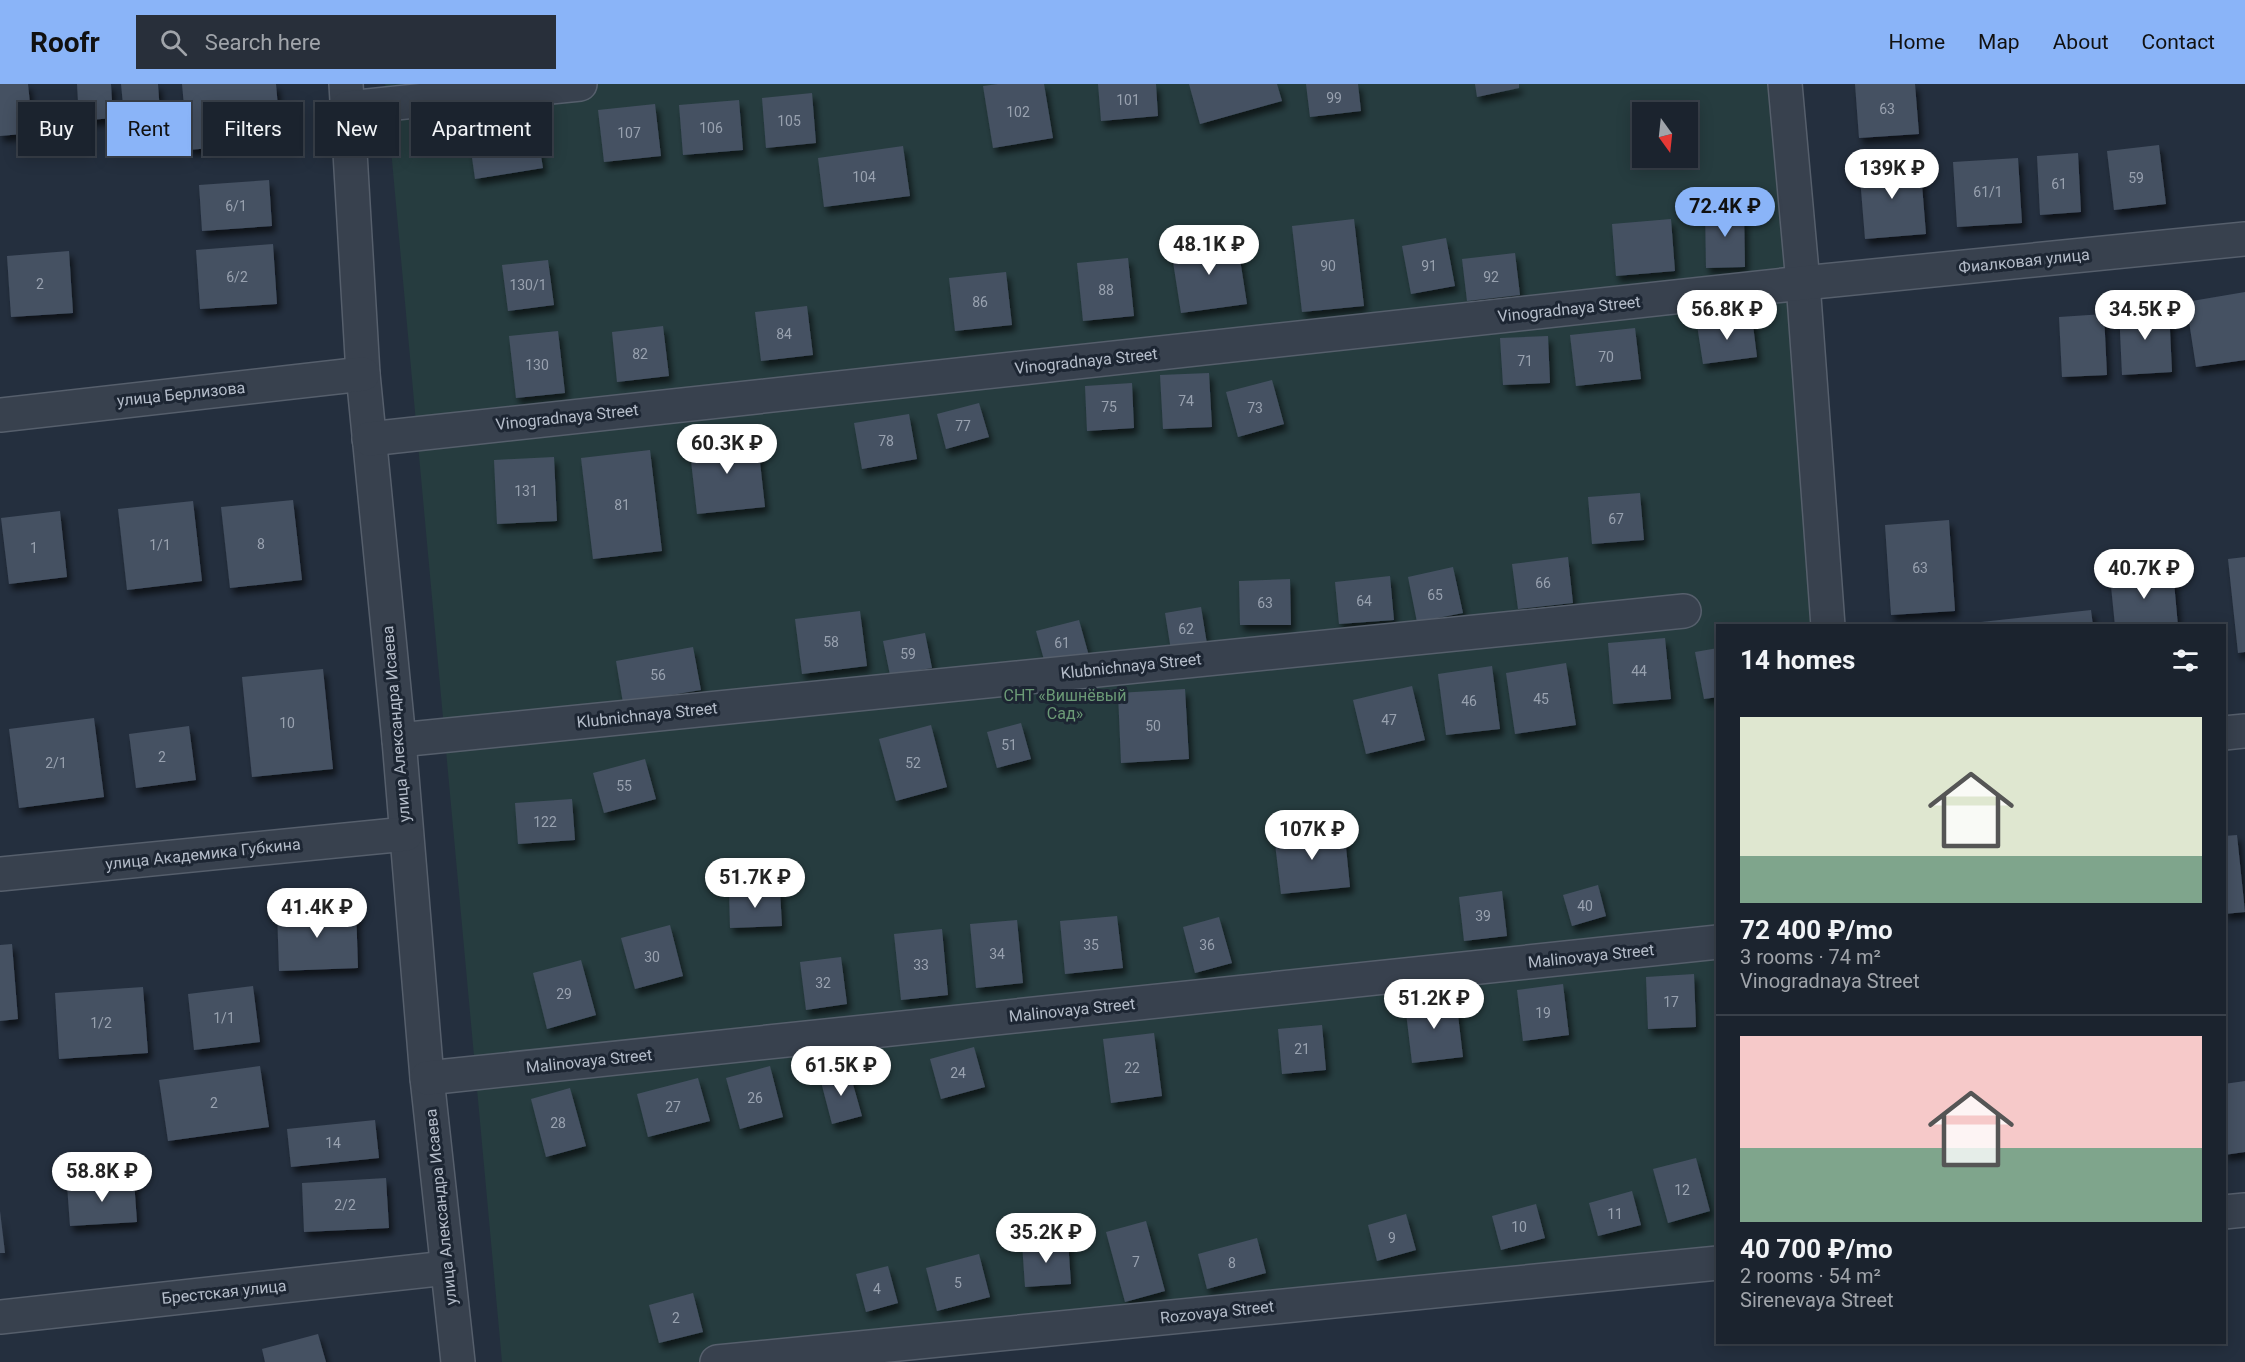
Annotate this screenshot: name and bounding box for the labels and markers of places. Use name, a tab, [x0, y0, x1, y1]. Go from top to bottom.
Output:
pin: 139K ₽	[1843, 149, 1941, 200]
pin: 72.4K ₽	[1670, 187, 1780, 238]
pin: 48.1K ₽	[1154, 225, 1264, 276]
pin: 56.8K ₽	[1672, 290, 1782, 341]
pin: 34.5K ₽	[2090, 290, 2200, 341]
pin: 60.3K ₽	[672, 424, 782, 475]
pin: 40.7K ₽	[2089, 549, 2199, 600]
pin: 107K ₽	[1263, 810, 1361, 861]
pin: 51.7K ₽	[700, 858, 810, 909]
pin: 41.4K ₽	[262, 888, 372, 939]
pin: 51.2K ₽	[1379, 979, 1489, 1030]
pin: 61.5K ₽	[786, 1046, 896, 1097]
pin: 58.8K ₽	[47, 1152, 157, 1203]
pin: 35.2K ₽	[991, 1213, 1101, 1264]

